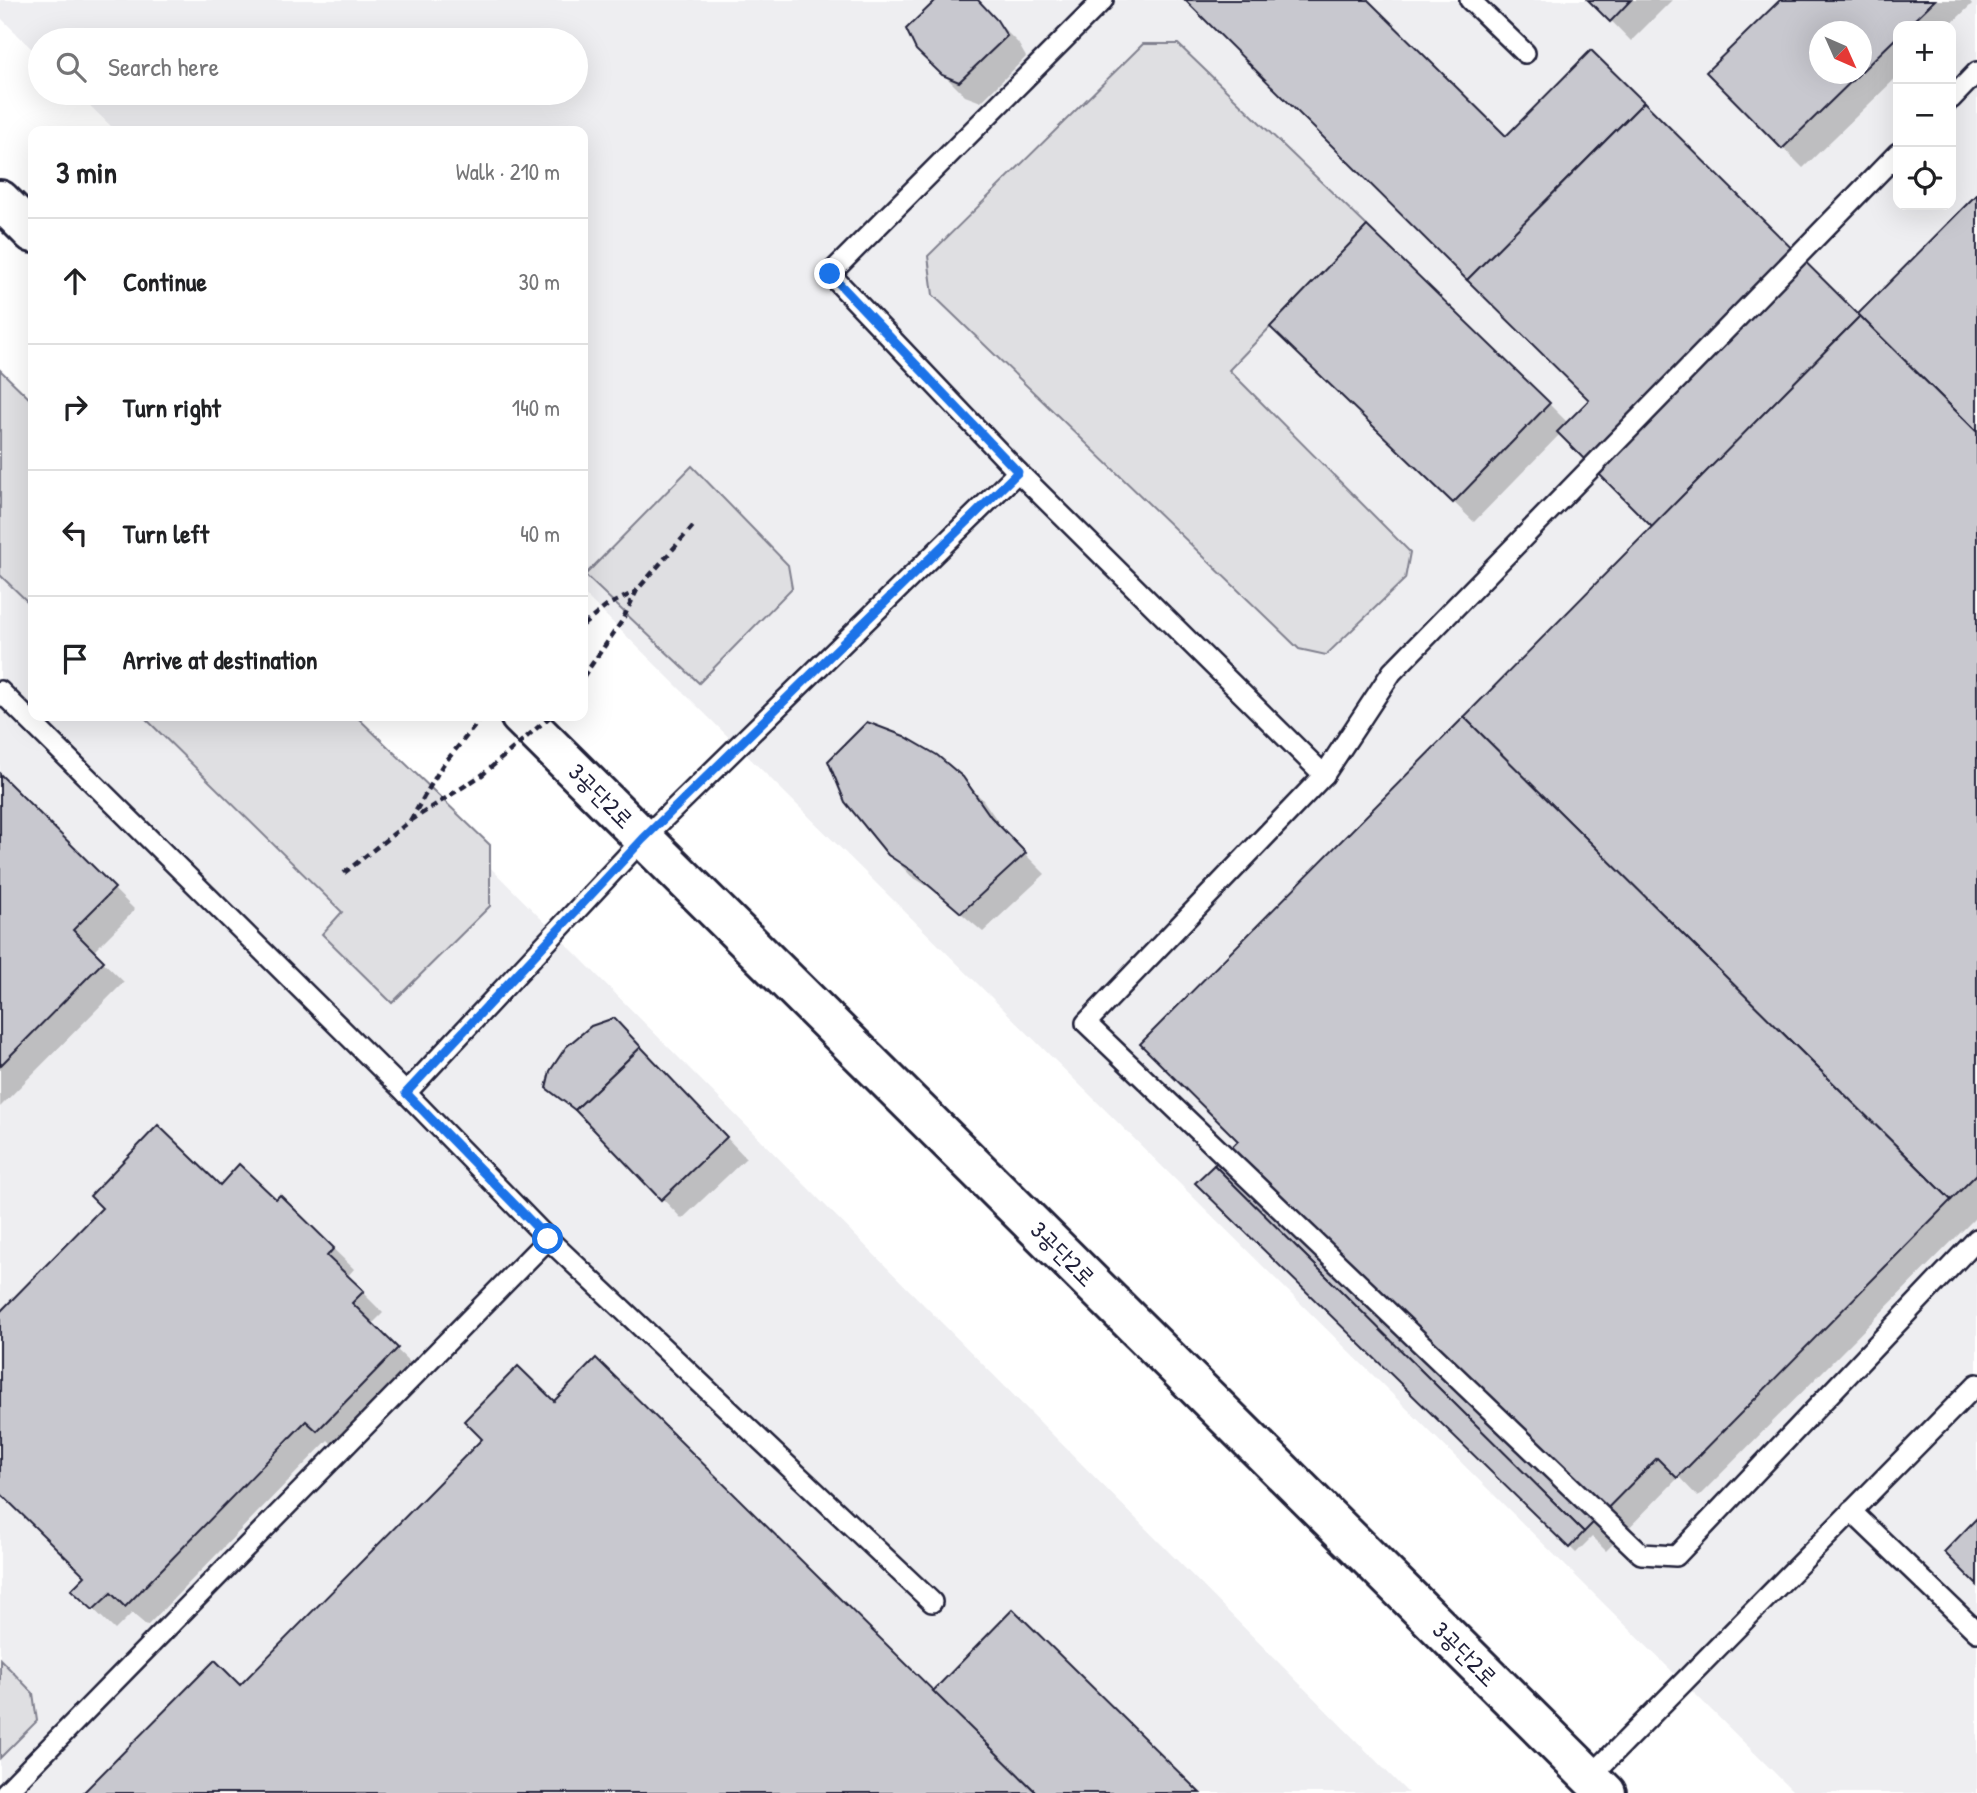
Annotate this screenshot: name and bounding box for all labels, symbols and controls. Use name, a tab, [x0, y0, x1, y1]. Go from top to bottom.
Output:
north arrow	[1809, 21, 1872, 84]
map controls	[1893, 21, 1956, 210]
button: +	[1893, 21, 1956, 84]
search box	[28, 28, 588, 105]
icon: search	[52, 48, 90, 86]
text: Search here	[108, 49, 219, 84]
button: −	[1893, 84, 1956, 147]
button: locate	[1893, 147, 1956, 210]
text: 3 min	[56, 152, 117, 192]
text: Walk · 210 m	[456, 156, 560, 187]
route end	[814, 258, 845, 289]
icon: ahead	[56, 262, 94, 300]
text: Continue	[123, 264, 207, 299]
text: 30 m	[518, 266, 560, 297]
icon: right	[56, 388, 94, 426]
text: Turn right	[123, 390, 221, 425]
text: 140 m	[512, 392, 560, 423]
icon: left	[56, 514, 94, 552]
text: Turn left	[123, 516, 209, 551]
text: 40 m	[520, 518, 560, 549]
icon: arrive	[56, 640, 94, 678]
text: Arrive at destination	[123, 642, 318, 677]
street label: 3공단2로	[562, 756, 641, 835]
street label: 3공단2로	[1024, 1214, 1103, 1293]
route start	[532, 1223, 563, 1254]
street label: 3공단2로	[1426, 1614, 1505, 1693]

